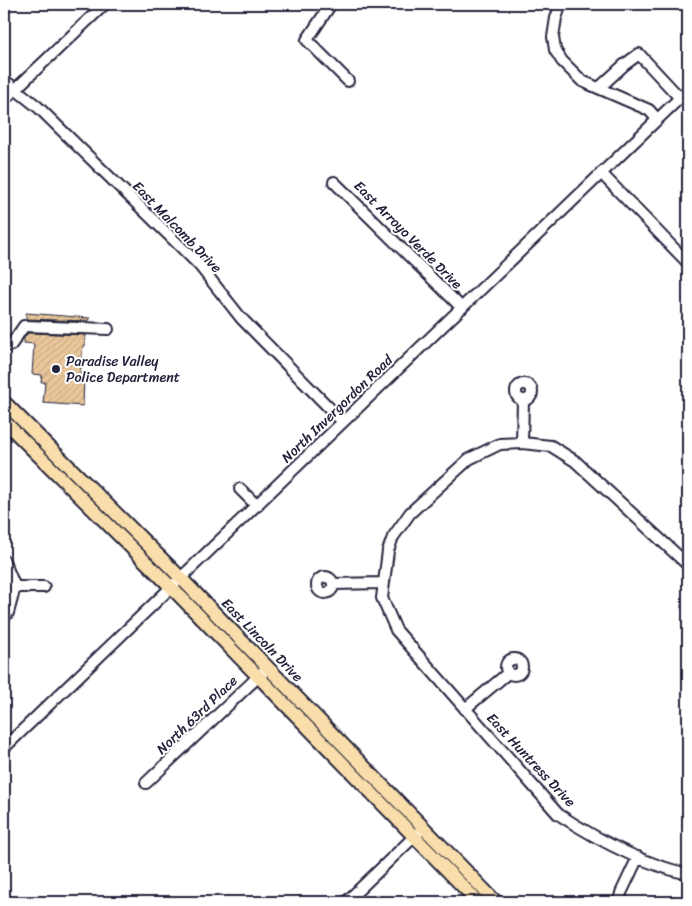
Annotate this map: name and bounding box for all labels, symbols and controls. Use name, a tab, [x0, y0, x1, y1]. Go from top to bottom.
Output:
street label: East Malcomb Drive	[126, 175, 228, 279]
street label: East Arroyo Verde Drive	[348, 175, 469, 296]
street label: North Invergordon Road	[275, 348, 400, 469]
place label: Paradise Valley Police Department	[66, 349, 180, 390]
marker: Paradise Valley Police Department	[50, 363, 62, 375]
street label: East Lincoln Drive	[215, 592, 309, 688]
street label: North 63rd Place	[150, 669, 244, 761]
street label: East Huntress Drive	[480, 707, 582, 813]

